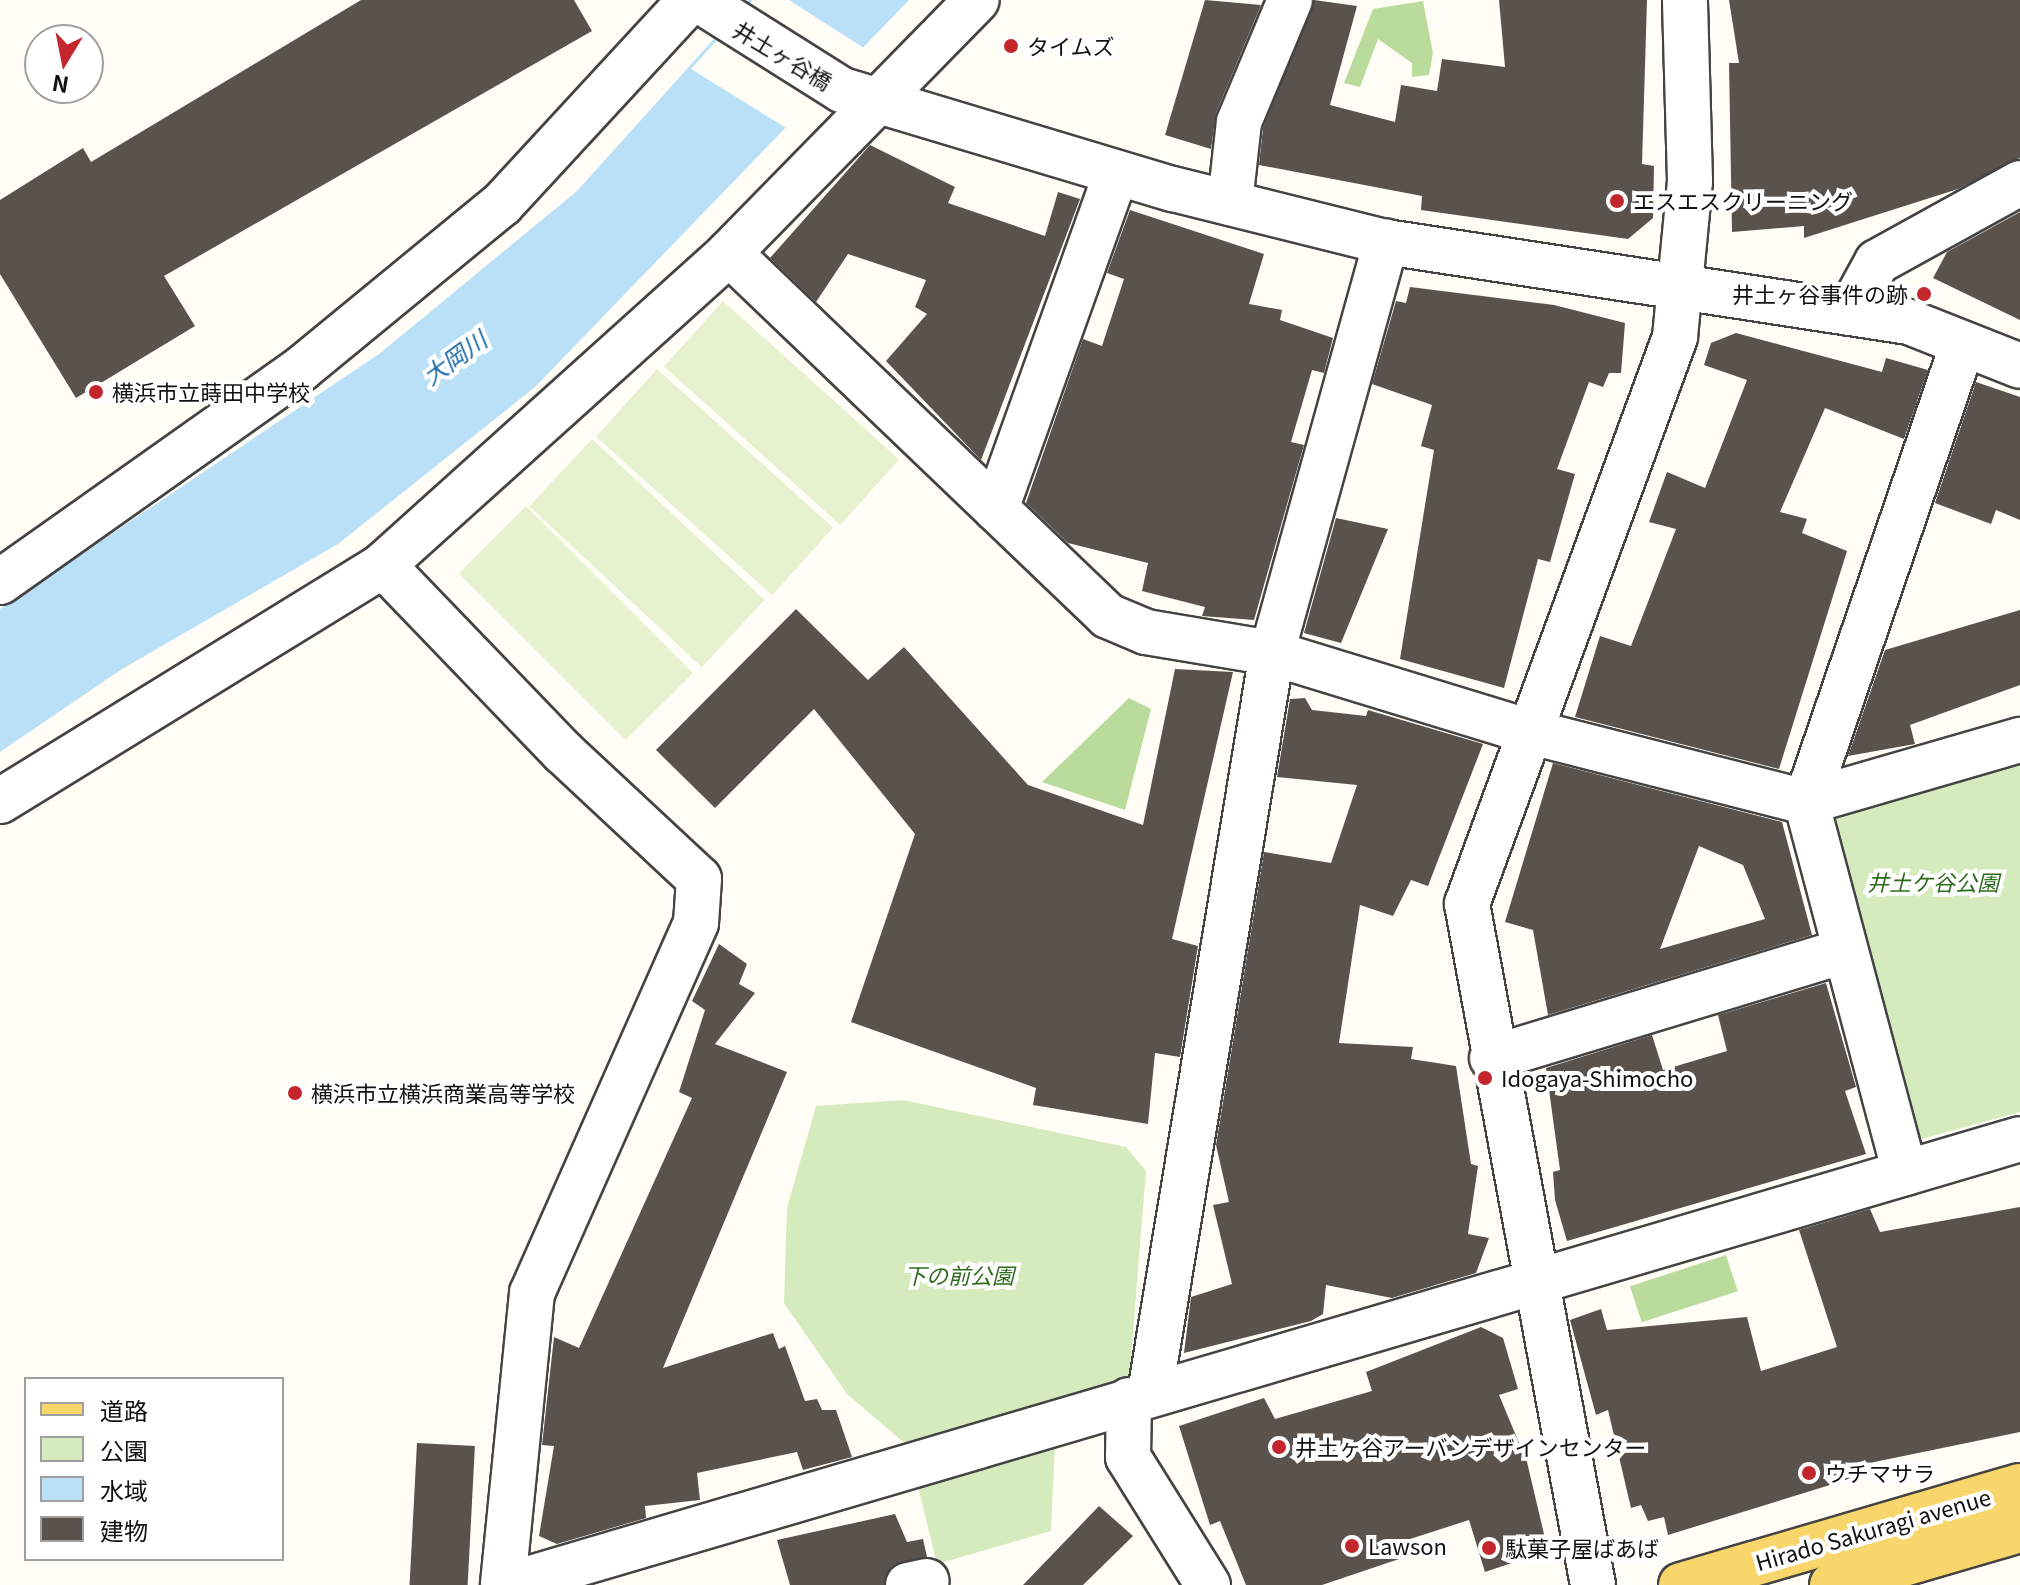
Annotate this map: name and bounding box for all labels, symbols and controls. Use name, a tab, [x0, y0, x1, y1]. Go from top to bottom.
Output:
street label: 井土ヶ谷橋	[729, 15, 837, 95]
north arrow	[24, 24, 104, 104]
place label: タイムズ	[1027, 33, 1115, 59]
marker: タイムズ	[1002, 37, 1020, 55]
text: N	[49, 68, 71, 103]
place label: エスエスクリーニング	[1633, 188, 1853, 214]
marker: エスエスクリーニング	[1608, 192, 1626, 210]
place label: 井土ヶ谷事件の跡	[1732, 281, 1908, 307]
marker: 井土ヶ谷事件の跡	[1915, 285, 1933, 303]
water label: 大岡川	[416, 324, 492, 390]
place label: 横浜市立蒔田中学校	[112, 379, 310, 405]
marker: 横浜市立蒔田中学校	[87, 383, 105, 401]
park label: 井土ケ谷公園	[1867, 869, 1999, 895]
place label: Idogaya-Shimocho	[1501, 1065, 1693, 1091]
marker: Idogaya-Shimocho	[1476, 1069, 1494, 1087]
place label: 横浜市立横浜商業高等学校	[311, 1080, 575, 1106]
marker: 横浜市立横浜商業高等学校	[286, 1084, 304, 1102]
park label: 下の前公園	[904, 1262, 1014, 1288]
legend	[24, 1377, 284, 1561]
text: 道路	[100, 1392, 148, 1427]
text: 公園	[100, 1432, 148, 1467]
place label: 井土ヶ谷アーバンデザインセンター	[1295, 1434, 1646, 1460]
marker: 井土ヶ谷アーバンデザインセンター	[1270, 1438, 1288, 1456]
place label: ウチマサラ	[1825, 1460, 1935, 1486]
marker: ウチマサラ	[1800, 1464, 1818, 1482]
text: 水域	[100, 1472, 148, 1507]
street label: Hirado Sakuragi avenue	[1752, 1483, 1994, 1575]
text: 建物	[100, 1512, 148, 1547]
place label: Lawson	[1368, 1533, 1447, 1559]
place label: 駄菓子屋ばあば	[1505, 1535, 1659, 1561]
marker: Lawson	[1343, 1537, 1361, 1555]
marker: 駄菓子屋ばあば	[1480, 1539, 1498, 1557]

